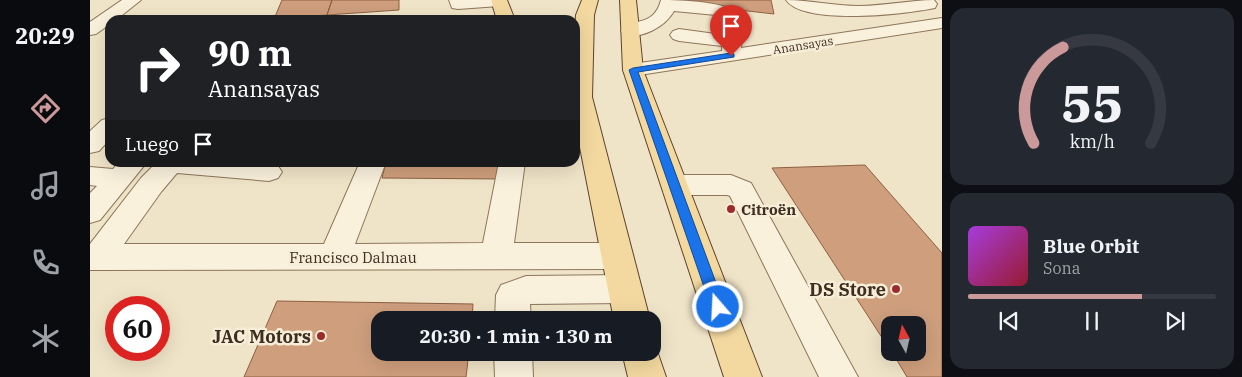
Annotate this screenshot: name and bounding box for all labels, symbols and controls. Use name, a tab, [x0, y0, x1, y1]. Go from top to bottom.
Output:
pin	[710, 5, 752, 56]
icon: arrive	[717, 12, 745, 40]
text: 20:29	[15, 21, 75, 50]
text: 90 m	[208, 30, 292, 76]
street label: Anansayas	[772, 33, 834, 57]
icon: right	[125, 35, 190, 100]
text: 55	[1061, 69, 1123, 136]
text: Anansayas	[208, 74, 320, 103]
icon: directions	[28, 91, 63, 126]
icon: arrive	[189, 130, 217, 158]
text: km/h	[1069, 130, 1115, 153]
text: Luego	[125, 132, 179, 156]
icon: music	[28, 168, 63, 203]
place label: Citroën	[741, 200, 796, 219]
marker: Citroën	[725, 203, 737, 215]
text: Blue Orbit	[1043, 234, 1139, 258]
icon: phone	[28, 245, 63, 280]
street label: Francisco Dalmau	[289, 248, 417, 267]
text: Sona	[1043, 258, 1080, 278]
place label: DS Store	[809, 278, 886, 301]
position arrow	[691, 280, 743, 332]
marker: DS Store	[890, 283, 902, 295]
speed limit sign: 60	[105, 296, 170, 361]
icon: previous	[995, 307, 1023, 335]
icon: pause	[1078, 307, 1106, 335]
icon: next	[1161, 307, 1189, 335]
north arrow	[881, 316, 926, 361]
map controls	[881, 316, 926, 361]
icon: climate	[28, 321, 63, 356]
text: 20:30 · 1 min · 130 m	[420, 324, 612, 348]
place label: JAC Motors	[212, 325, 311, 348]
marker: JAC Motors	[315, 330, 327, 342]

